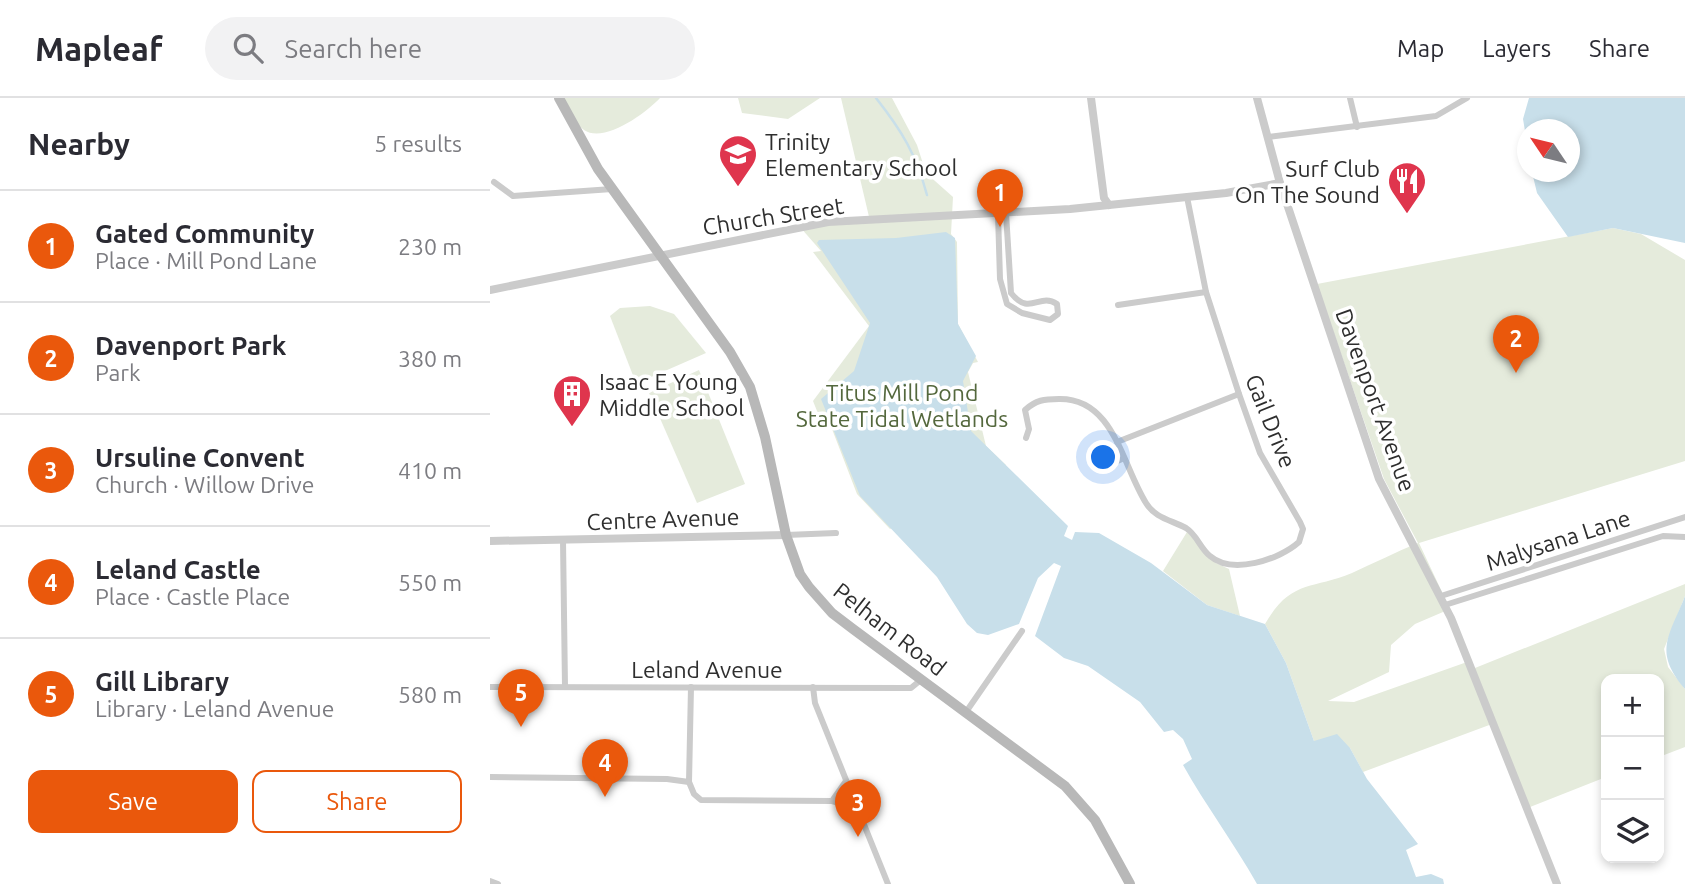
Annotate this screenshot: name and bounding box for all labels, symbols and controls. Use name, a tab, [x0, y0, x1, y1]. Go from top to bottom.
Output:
search box	[205, 17, 695, 80]
icon: search	[229, 29, 267, 67]
text: Mapleaf	[35, 30, 163, 67]
text: Search here	[285, 34, 422, 63]
text: Map	[1397, 35, 1444, 62]
text: Layers	[1482, 35, 1551, 62]
text: Share	[1589, 35, 1650, 62]
north arrow	[1517, 119, 1580, 182]
text: Nearby	[28, 127, 130, 161]
place label: Trinity Elementary School	[765, 129, 958, 180]
text: 5 results	[374, 131, 462, 156]
school or university icon: Trinity Elementary School	[717, 133, 759, 188]
place label: Surf Club On The Sound	[1235, 156, 1380, 207]
restaurant icon: Surf Club On The Sound	[1386, 160, 1428, 215]
pin: 1	[977, 169, 1023, 227]
street label: Church Street	[701, 193, 845, 239]
text: Gated Community	[95, 219, 314, 248]
text: 1	[45, 234, 57, 259]
text: 230 m	[398, 234, 462, 259]
text: Place · Mill Pond Lane	[95, 248, 317, 273]
street label: Davenport Avenue	[1331, 305, 1421, 495]
pin: 2	[1493, 315, 1539, 373]
text: Davenport Park	[95, 331, 286, 360]
text: 2	[45, 346, 57, 371]
text: 380 m	[398, 346, 462, 371]
text: Park	[95, 360, 141, 385]
place label: Isaac E Young Middle School	[599, 369, 744, 420]
street label: Gail Drive	[1241, 371, 1301, 471]
building icon: Isaac E Young Middle School	[551, 373, 593, 428]
park label: Titus Mill Pond State Tidal Wetlands	[796, 380, 1008, 431]
your location	[1086, 440, 1120, 474]
text: Ursuline Convent	[95, 443, 305, 472]
text: 3	[45, 458, 57, 483]
text: 410 m	[398, 458, 462, 483]
text: Church · Willow Drive	[95, 472, 314, 497]
street label: Centre Avenue	[586, 504, 740, 534]
street label: Malysana Lane	[1483, 505, 1633, 575]
text: Leland Castle	[95, 555, 261, 584]
text: 4	[45, 570, 57, 595]
text: 550 m	[398, 570, 462, 595]
street label: Pelham Road	[829, 578, 951, 680]
text: Place · Castle Place	[95, 584, 290, 609]
street label: Leland Avenue	[631, 657, 783, 682]
text: Gill Library	[95, 667, 229, 696]
pin: 5	[498, 669, 544, 727]
map controls	[1601, 674, 1664, 863]
button: +	[1601, 674, 1664, 737]
text: 5	[45, 682, 57, 707]
text: 580 m	[398, 682, 462, 707]
text: Library · Leland Avenue	[95, 696, 334, 721]
button: −	[1601, 737, 1664, 800]
pin: 4	[582, 739, 628, 797]
button: Save	[28, 770, 238, 833]
button: Share	[252, 770, 462, 833]
pin: 3	[835, 779, 881, 837]
button: layers	[1601, 800, 1664, 863]

